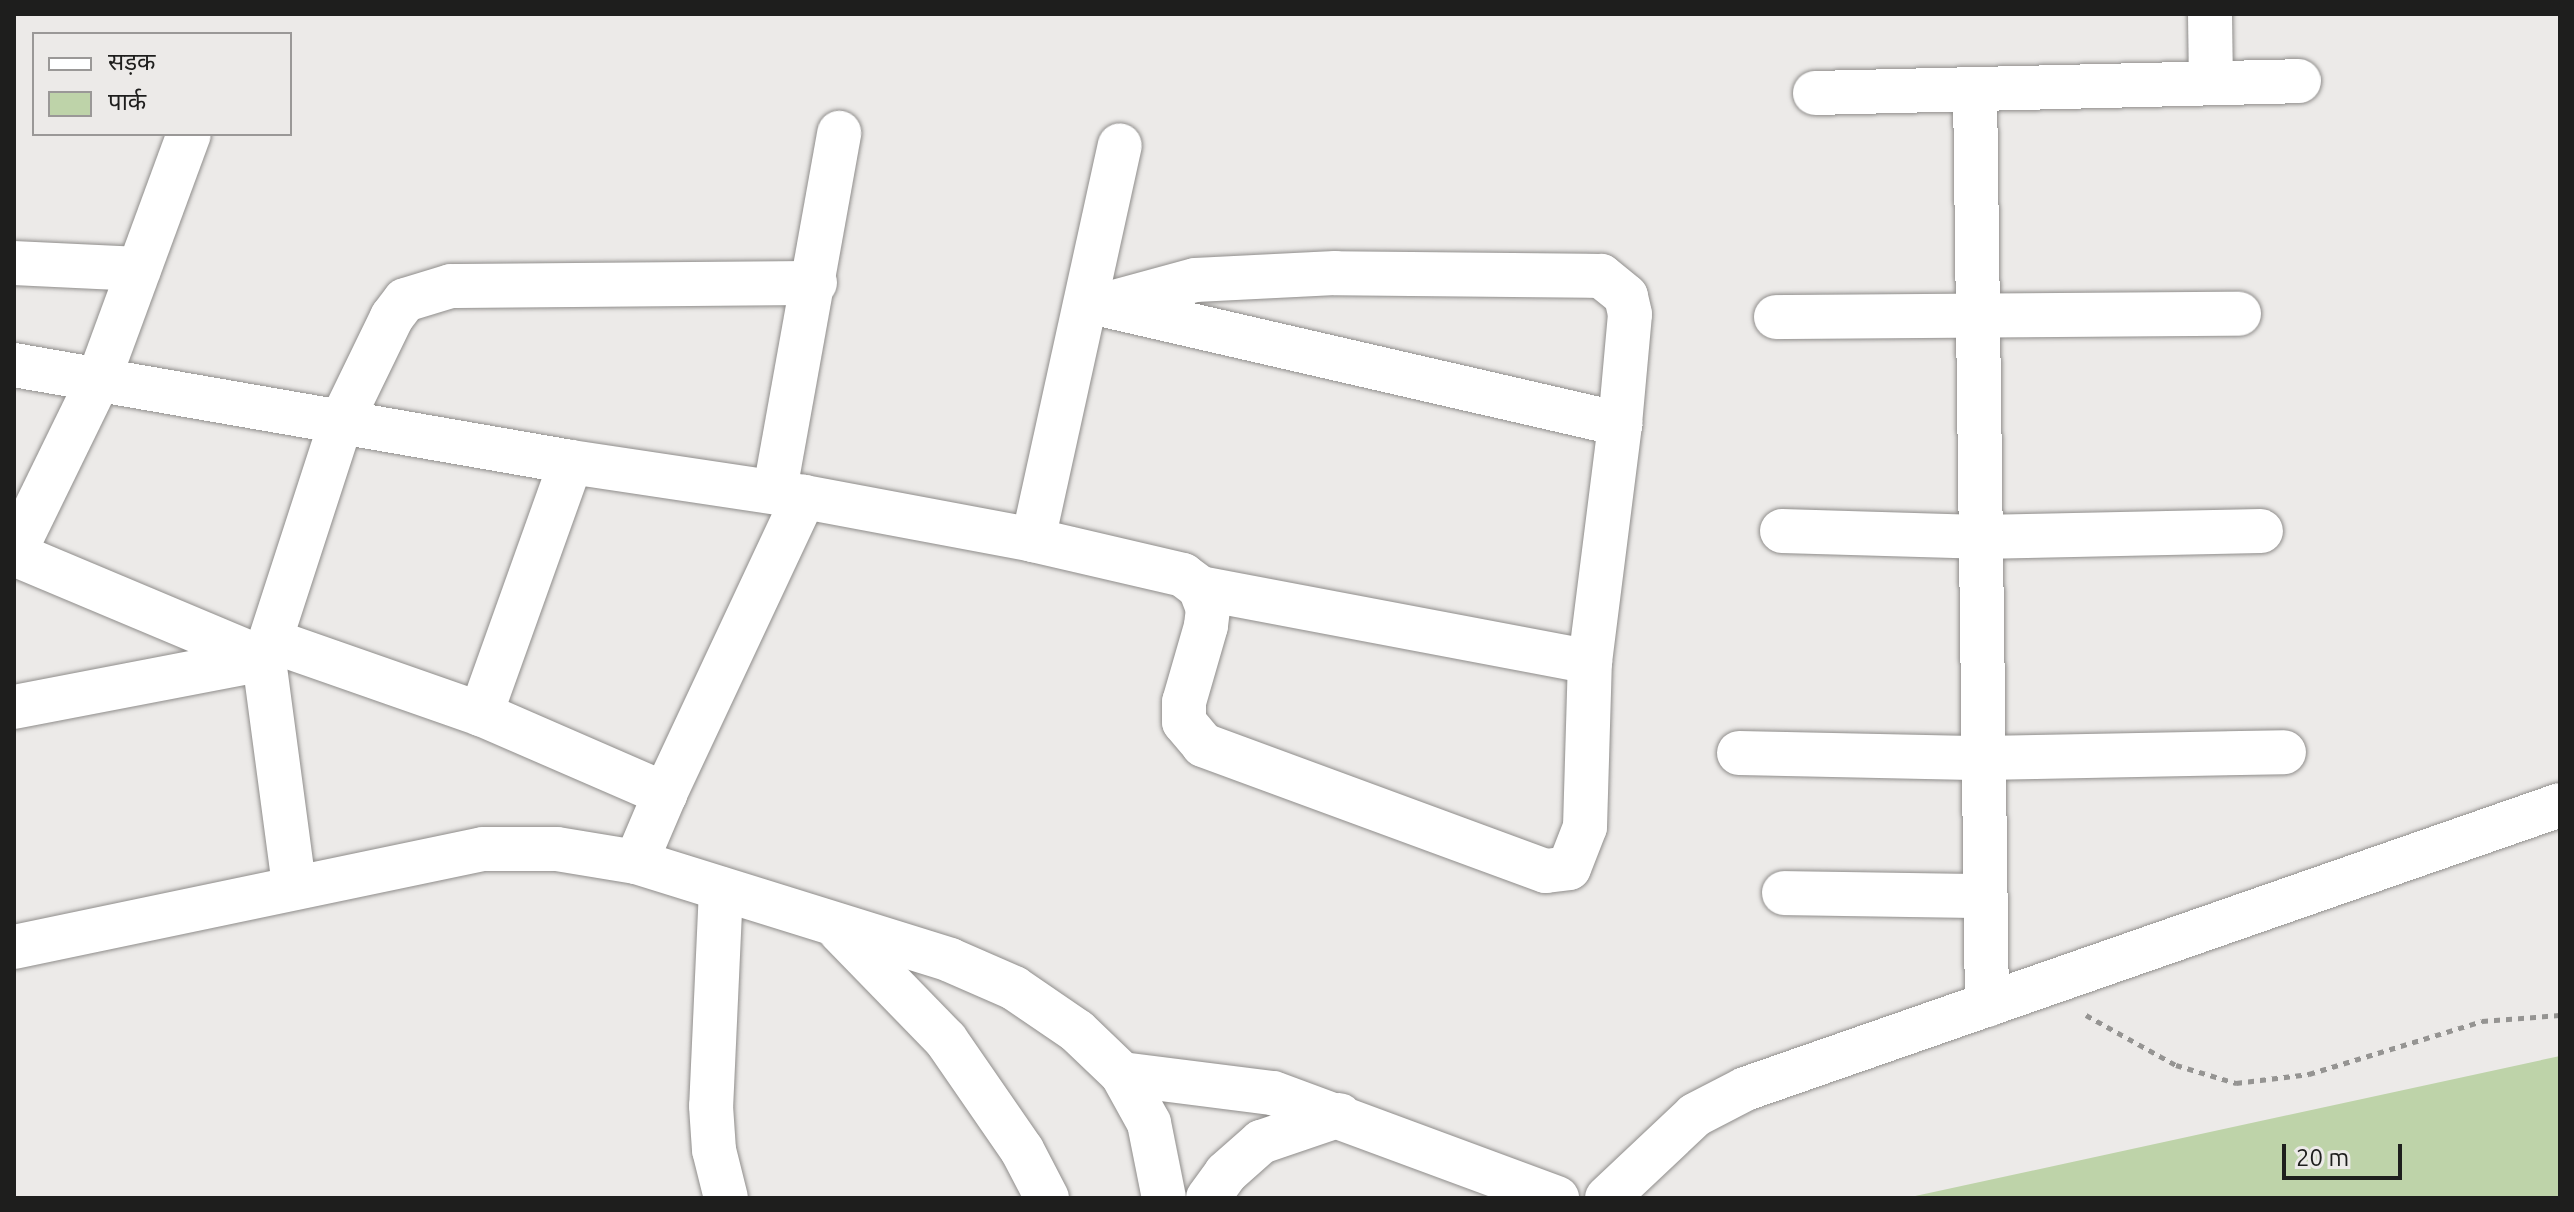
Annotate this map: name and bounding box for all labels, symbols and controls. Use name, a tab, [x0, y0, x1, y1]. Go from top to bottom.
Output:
legend	[32, 32, 292, 136]
text: सड़क	[108, 48, 156, 75]
text: पार्क	[108, 88, 146, 115]
scale bar	[2286, 1128, 2406, 1178]
text: 20 m	[2296, 1144, 2349, 1171]

